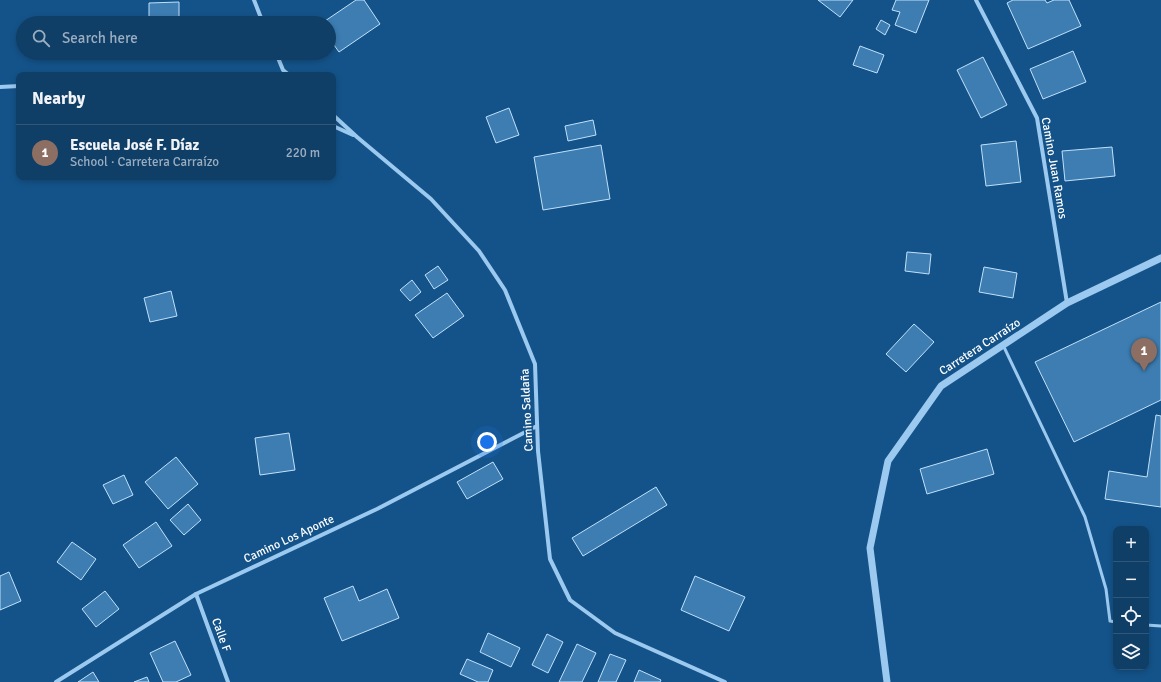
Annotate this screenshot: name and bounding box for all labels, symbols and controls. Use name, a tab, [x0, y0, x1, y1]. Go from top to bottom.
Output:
search box	[16, 16, 336, 60]
icon: search	[30, 27, 52, 49]
text: Search here	[62, 29, 138, 47]
text: Nearby	[32, 88, 85, 109]
street label: Camino Juan Ramos	[1038, 116, 1070, 220]
text: Escuela José F. Díaz	[70, 136, 199, 154]
text: 1	[41, 145, 49, 161]
text: 220 m	[286, 145, 320, 161]
text: School · Carretera Carraízo	[70, 154, 219, 170]
street label: Carretera Carraízo	[937, 315, 1023, 379]
pin: 1	[1131, 338, 1157, 371]
street label: Camino Saldaña	[517, 368, 537, 452]
your location	[477, 432, 497, 452]
street label: Camino Los Aponte	[241, 511, 337, 567]
map controls	[1113, 526, 1149, 670]
button: +	[1113, 526, 1149, 562]
button: −	[1113, 562, 1149, 598]
button: locate	[1113, 598, 1149, 634]
street label: Calle F	[208, 616, 234, 654]
button: layers	[1113, 634, 1149, 670]

